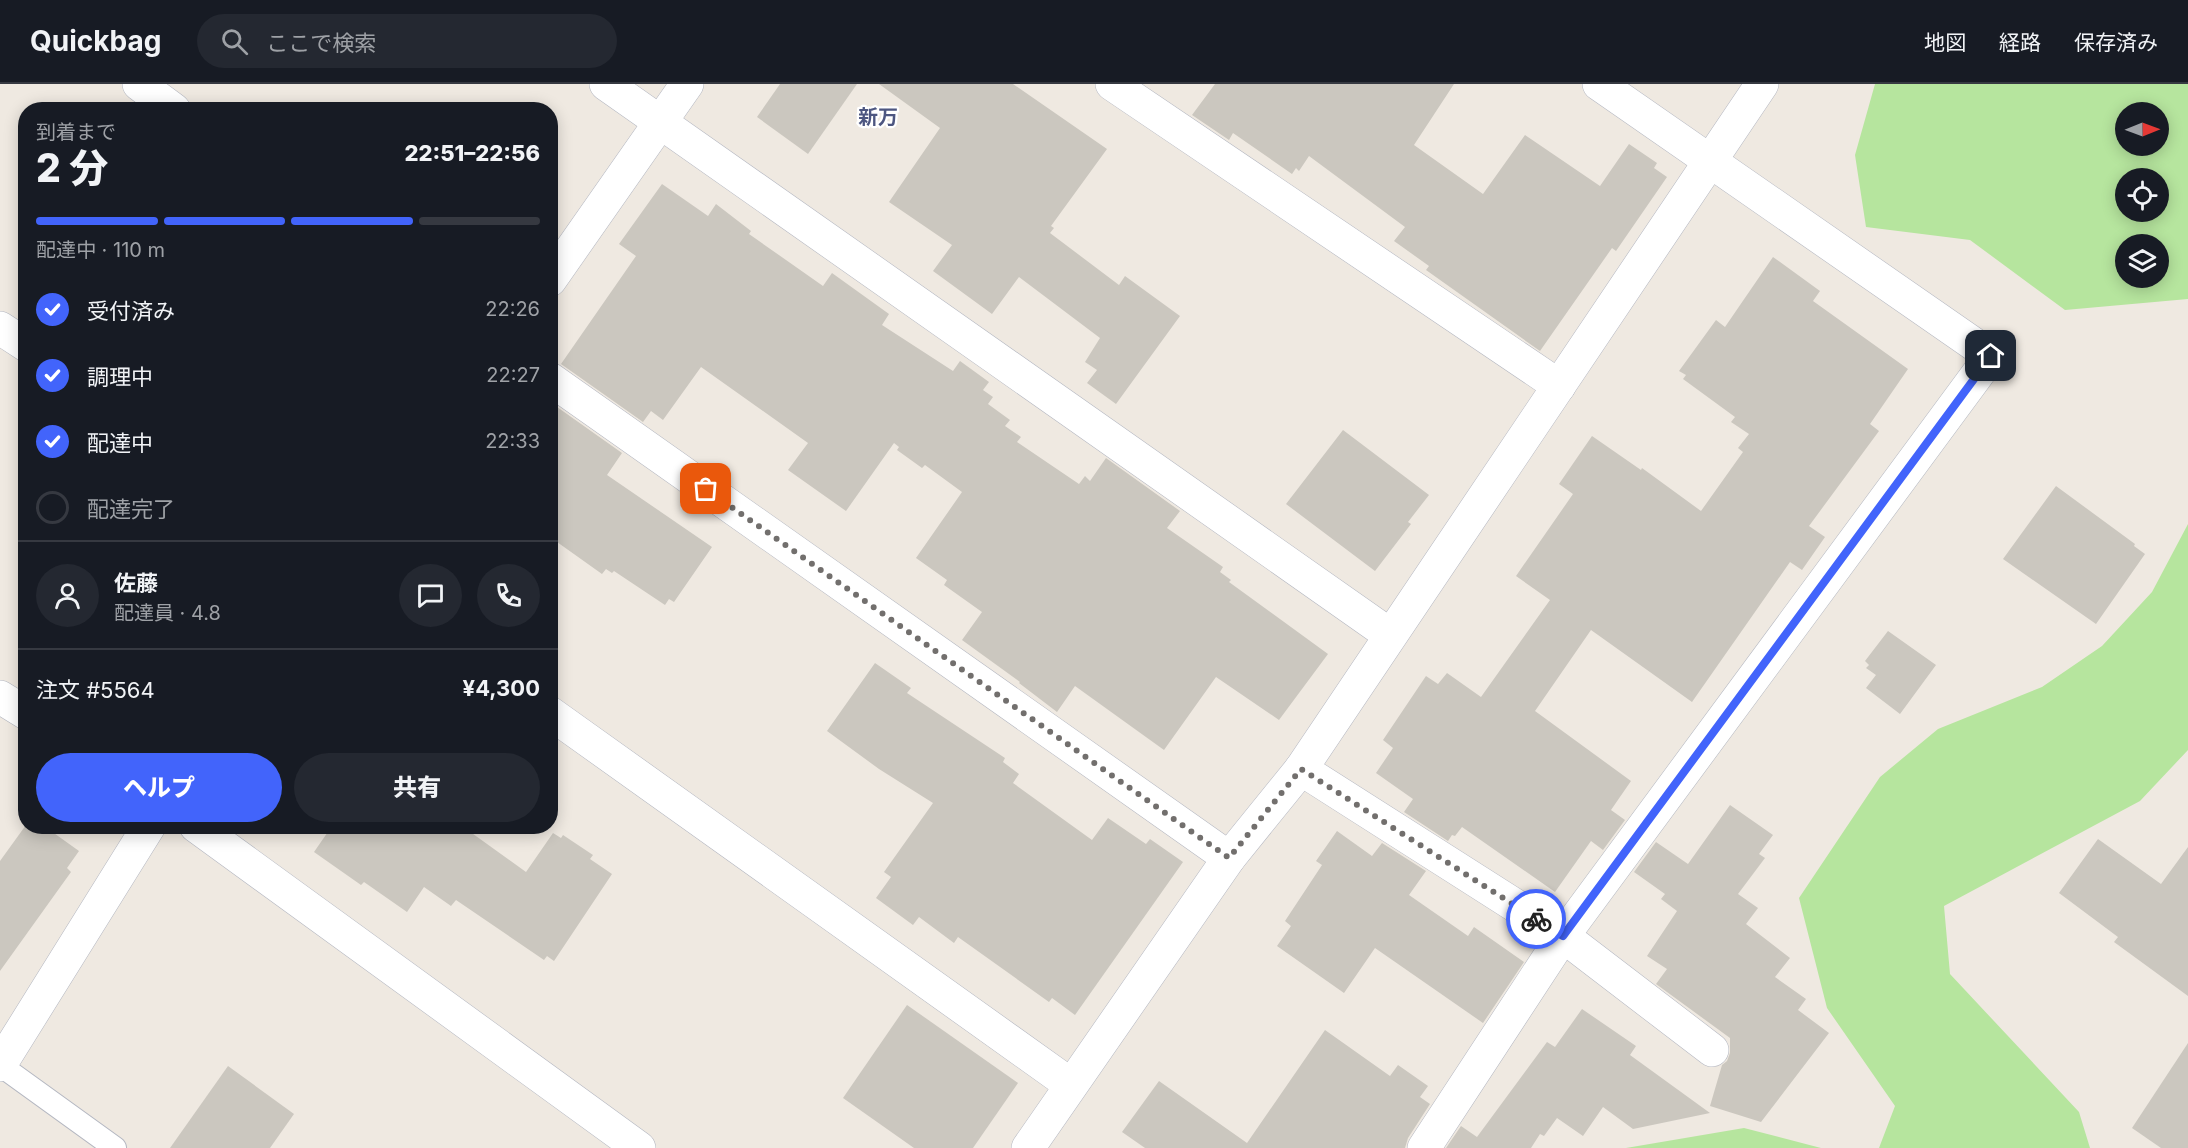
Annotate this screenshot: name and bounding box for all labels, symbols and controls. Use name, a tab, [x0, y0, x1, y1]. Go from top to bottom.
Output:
search box	[197, 14, 617, 68]
text: Quickbag	[30, 24, 161, 58]
icon: search	[218, 25, 251, 58]
text: ここで検索	[266, 30, 376, 56]
text: 地図	[1924, 30, 1966, 55]
text: 経路	[1999, 30, 2041, 55]
text: 保存済み	[2074, 30, 2158, 55]
north arrow	[2115, 102, 2169, 156]
map controls	[2115, 102, 2169, 288]
district label: 新万	[858, 105, 898, 129]
text: 到着まで	[36, 120, 116, 144]
text: 22:51–22:56	[404, 140, 540, 166]
text: 2 分	[36, 144, 108, 191]
button: locate	[2115, 168, 2169, 222]
button: layers	[2115, 234, 2169, 288]
text: 配達中 · 110 m	[36, 238, 165, 262]
icon: check	[36, 293, 69, 326]
text: 22:26	[485, 297, 540, 321]
text: 受付済み	[87, 298, 175, 324]
pin	[1965, 330, 2016, 381]
icon: home	[1974, 339, 2007, 372]
icon: check	[36, 359, 69, 392]
text: 22:27	[486, 363, 540, 387]
text: 調理中	[87, 364, 153, 390]
icon: check	[36, 425, 69, 458]
text: 22:33	[485, 429, 540, 453]
text: 配達中	[87, 430, 153, 456]
pin	[680, 463, 731, 514]
icon: bag	[689, 472, 722, 505]
text: 配達完了	[87, 496, 175, 522]
button: person	[36, 564, 99, 627]
button: chat	[399, 564, 462, 627]
button: phone	[477, 564, 540, 627]
text: 佐藤	[114, 570, 158, 596]
text: 配達員 · 4.8	[114, 601, 221, 625]
text: ¥4,300	[463, 675, 540, 701]
text: 注文 #5564	[36, 677, 155, 703]
button: ヘルプ	[36, 753, 282, 822]
button: 共有	[294, 753, 540, 822]
courier	[1506, 889, 1566, 949]
icon: bike	[1520, 903, 1553, 936]

